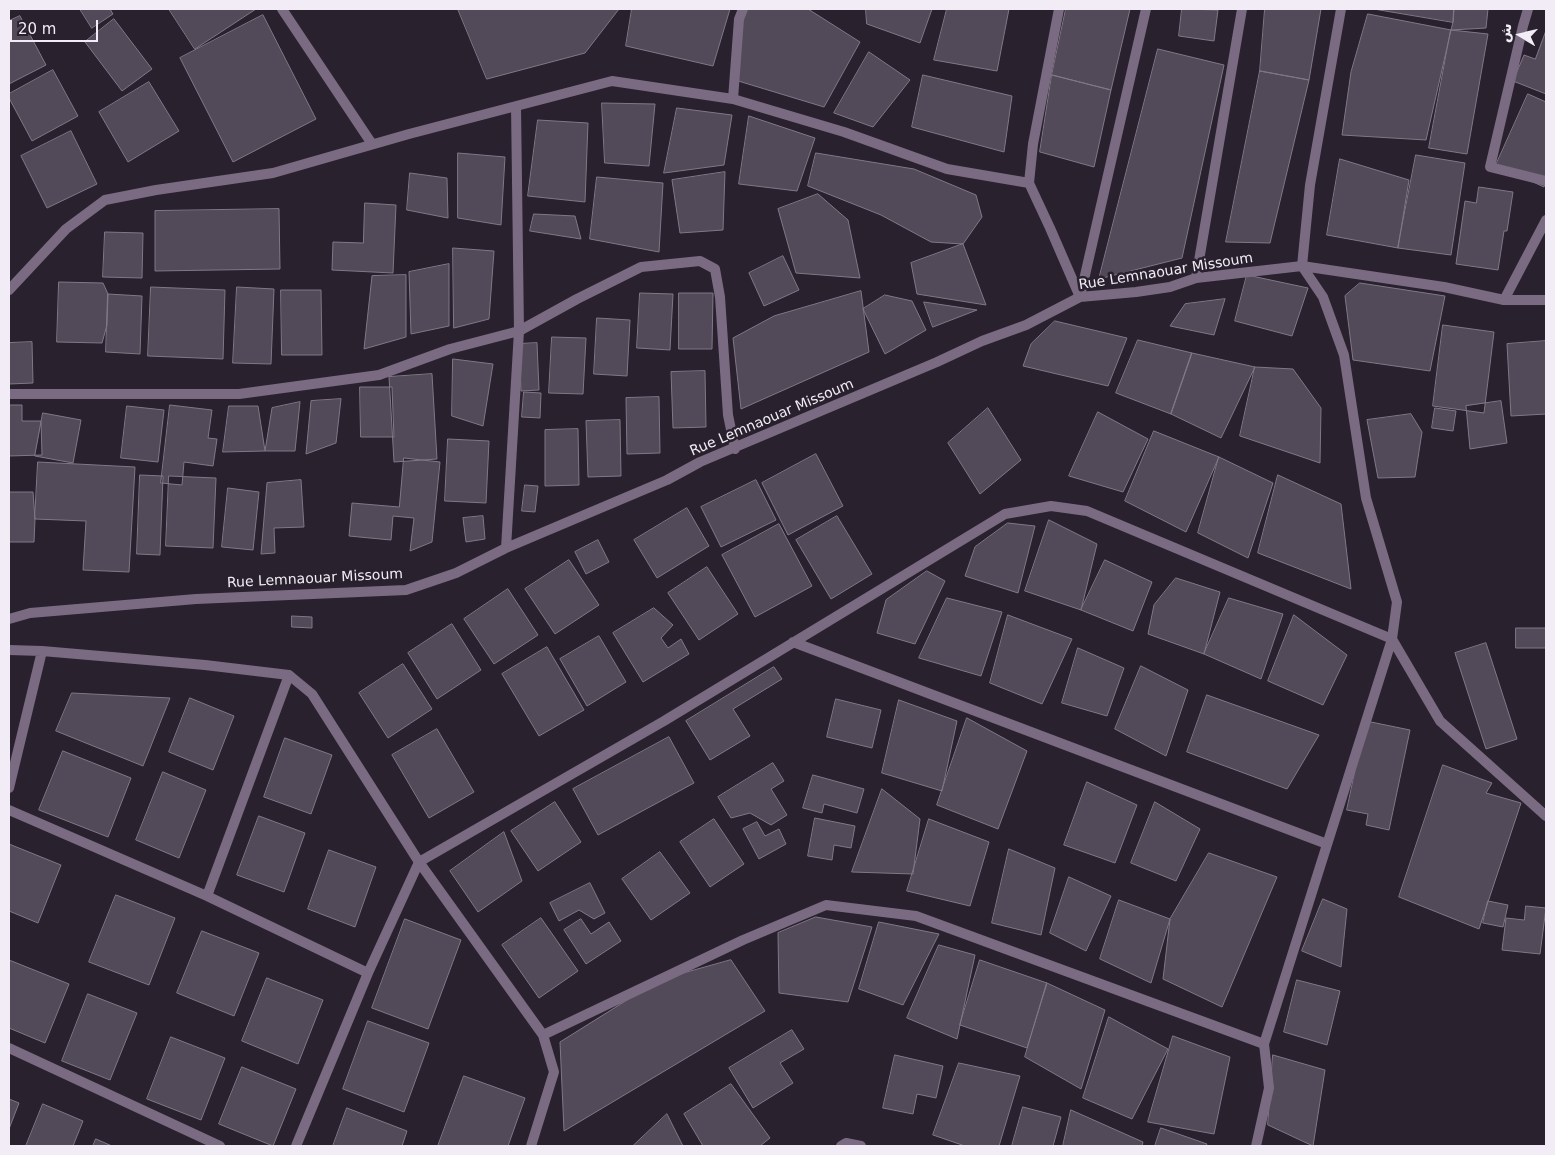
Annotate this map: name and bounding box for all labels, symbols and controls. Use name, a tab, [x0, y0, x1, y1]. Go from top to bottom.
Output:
scale bar	[12, 10, 100, 42]
north arrow	[1495, 10, 1545, 60]
text: 20 m	[18, 20, 56, 38]
text: ش	[1496, 22, 1515, 43]
street label: Rue Lemnaouar Missoum	[1078, 250, 1254, 294]
street label: Rue Lemnaouar Missoum	[688, 376, 856, 460]
street label: Rue Lemnaouar Missoum	[227, 566, 403, 592]

